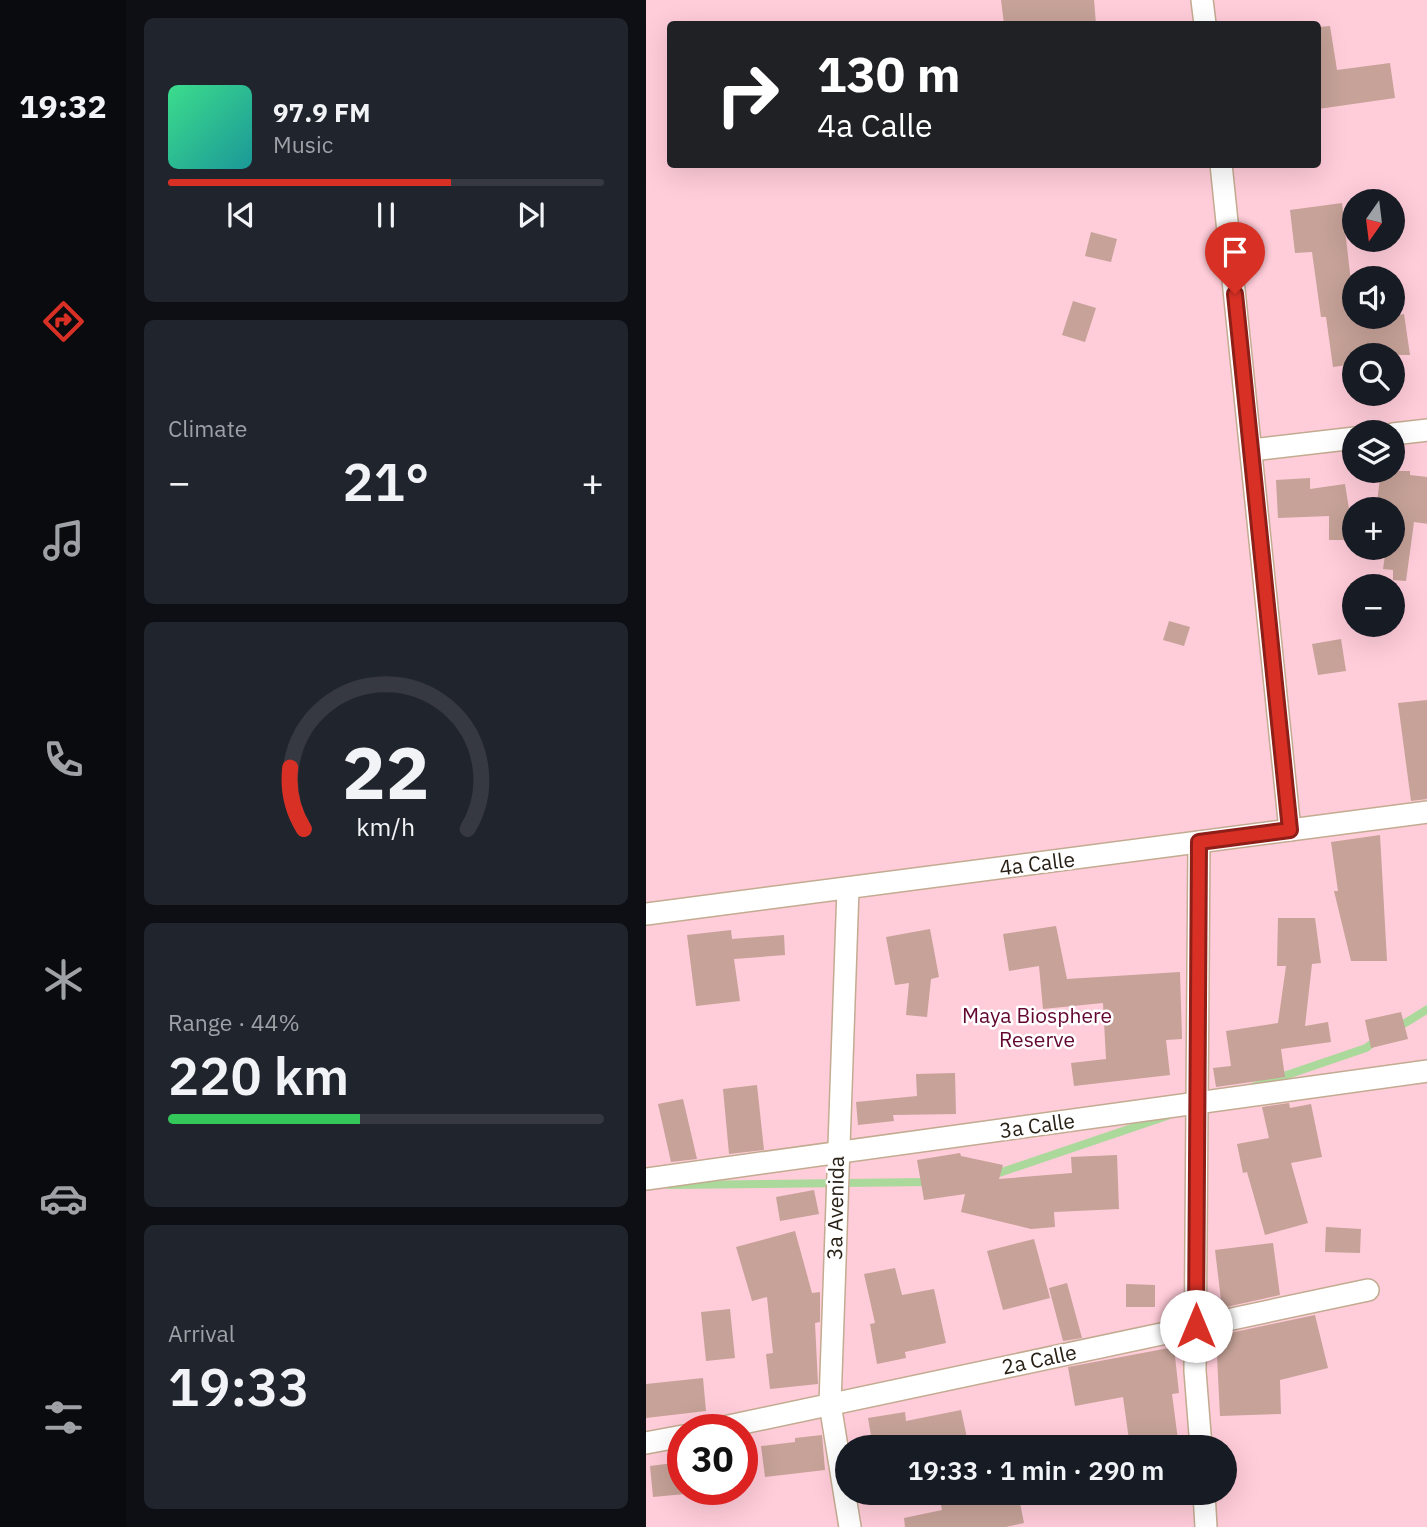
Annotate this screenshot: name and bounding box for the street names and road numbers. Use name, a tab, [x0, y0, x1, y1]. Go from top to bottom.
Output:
street label: 4a Calle	[998, 844, 1076, 882]
street label: 3a Calle	[997, 1106, 1077, 1144]
street label: 3a Avenida	[820, 1156, 850, 1260]
street label: 2a Calle	[999, 1337, 1079, 1381]

